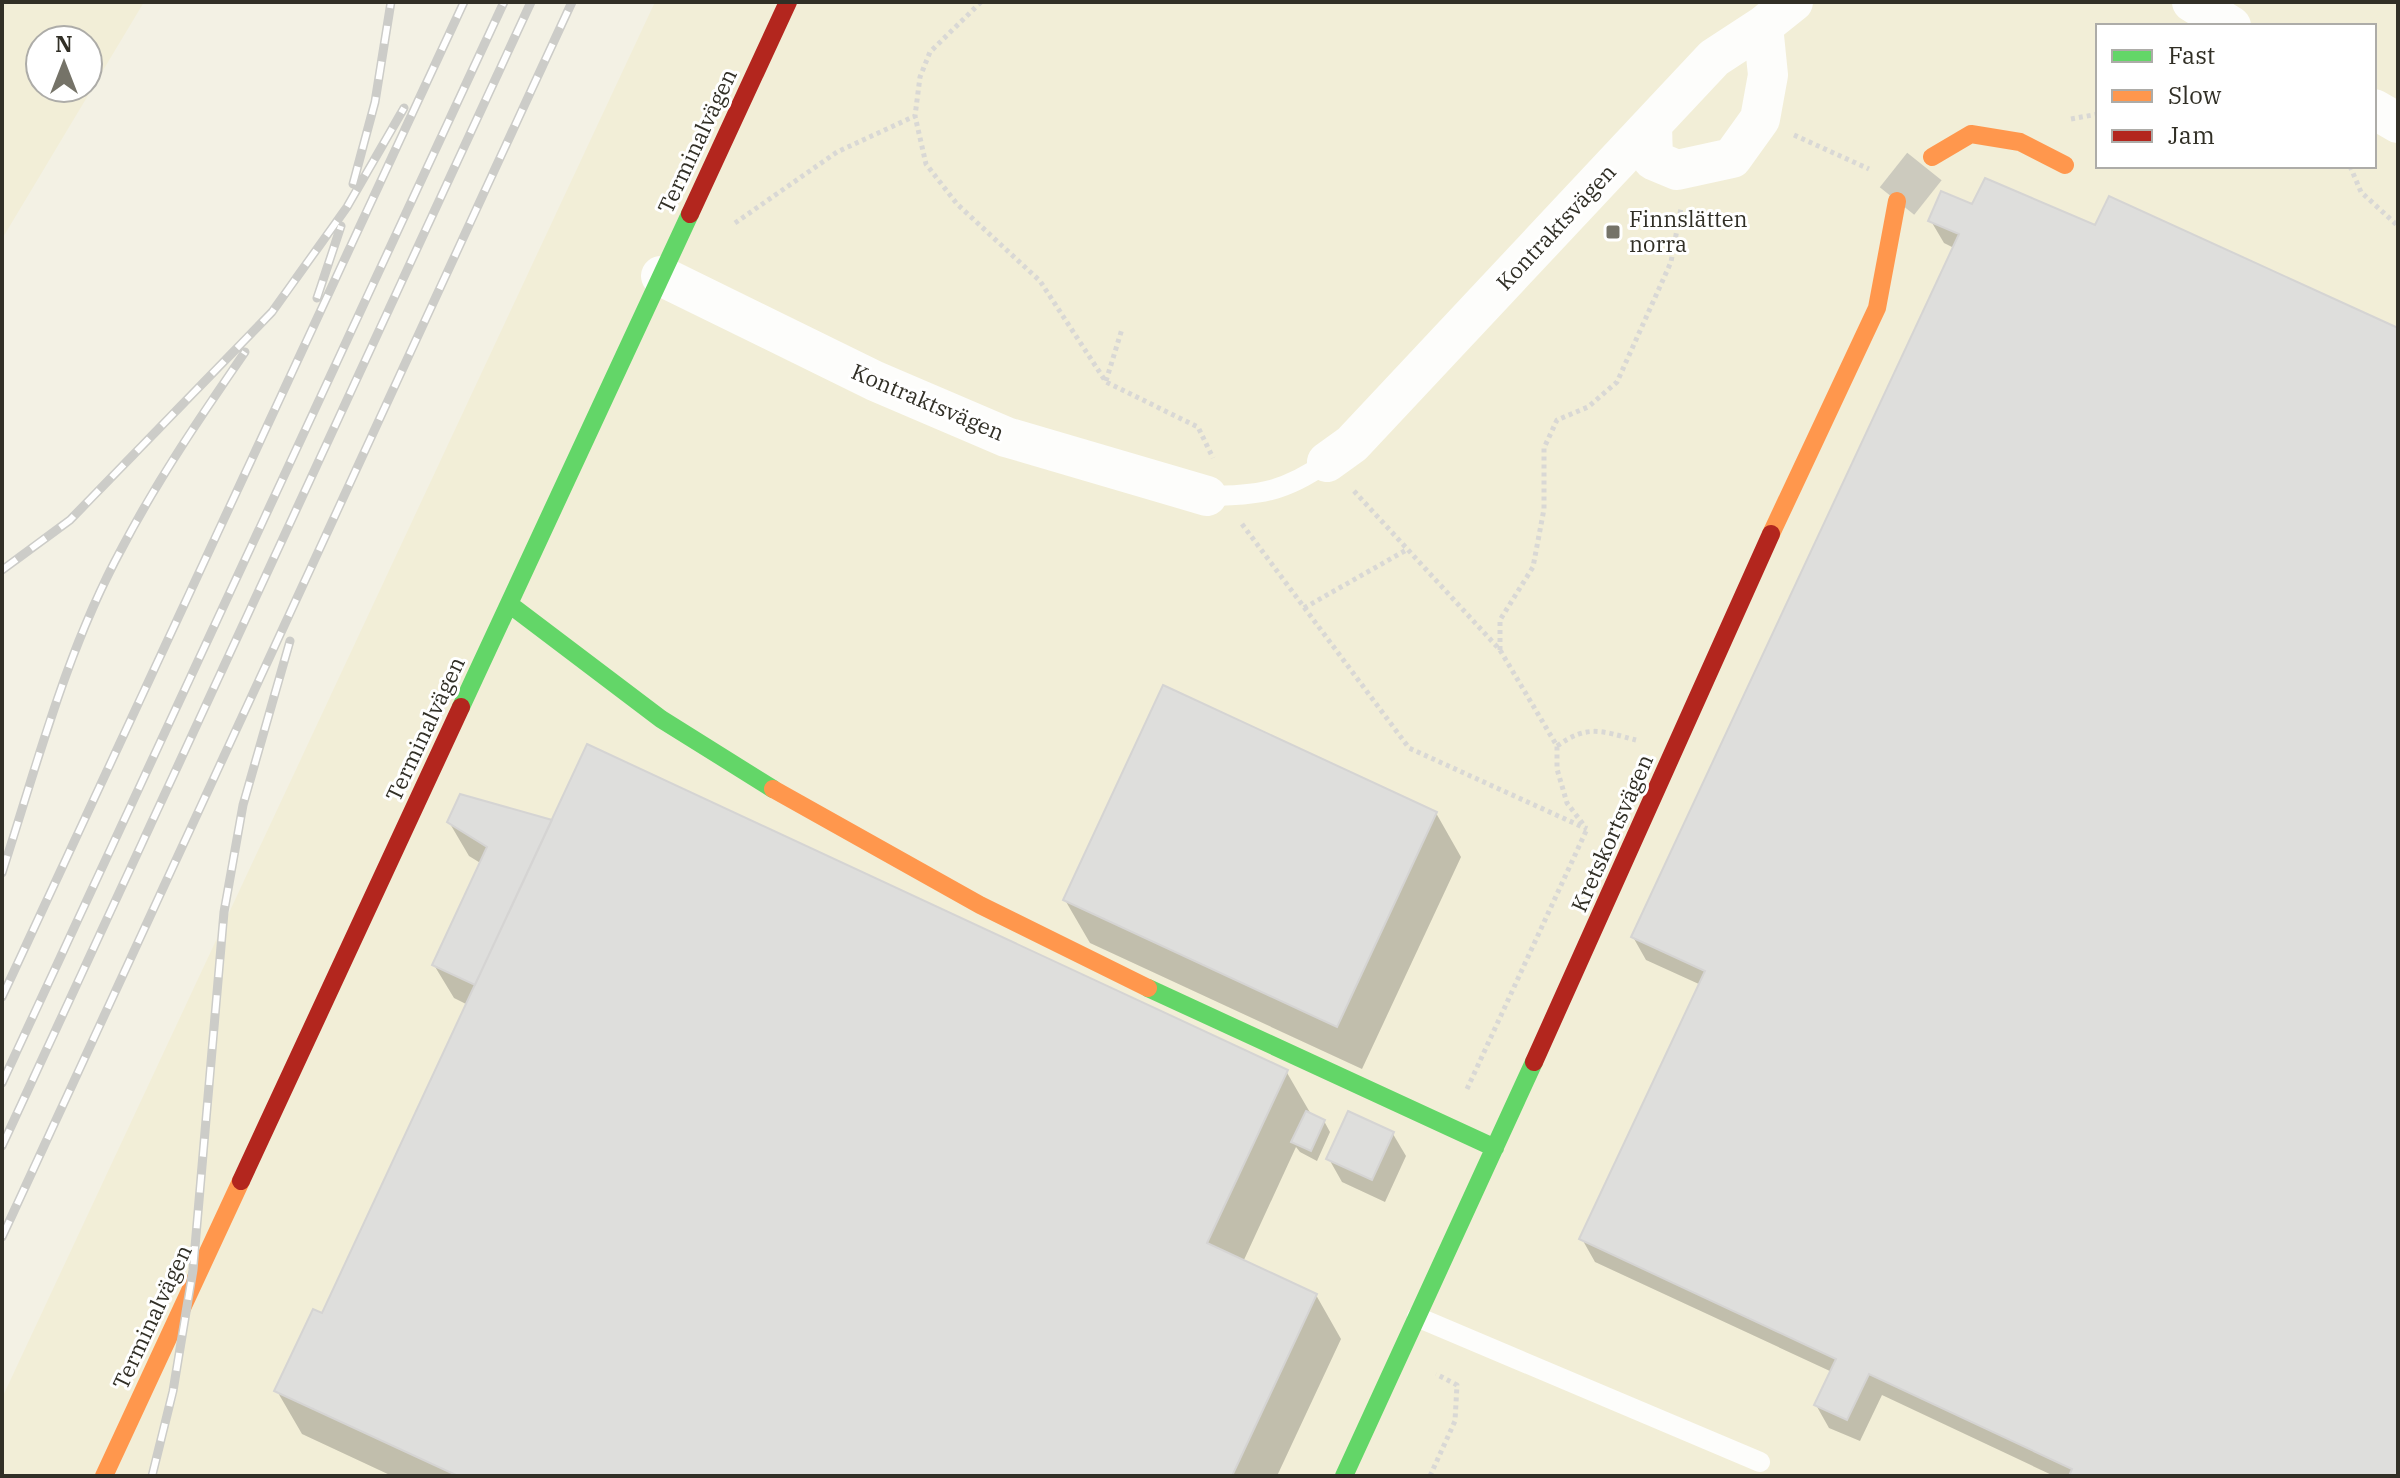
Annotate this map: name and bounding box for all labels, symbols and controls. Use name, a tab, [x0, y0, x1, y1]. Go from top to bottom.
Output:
north arrow	[24, 24, 104, 104]
legend	[2096, 24, 2376, 168]
text: N	[55, 29, 73, 58]
text: Fast	[2168, 39, 2215, 71]
street label: Terminalvägen	[650, 64, 743, 218]
text: Slow	[2168, 79, 2222, 111]
text: Jam	[2168, 119, 2215, 151]
street label: Kontraktsvägen	[1489, 157, 1622, 296]
place label: Finnslätten norra	[1629, 204, 1748, 258]
marker: Finnslätten norra	[1604, 223, 1622, 241]
street label: Kontraktsvägen	[848, 356, 1009, 447]
street label: Terminalvägen	[378, 652, 471, 806]
street label: Kretskortsvägen	[1564, 749, 1659, 916]
street label: Terminalvägen	[105, 1240, 198, 1394]

